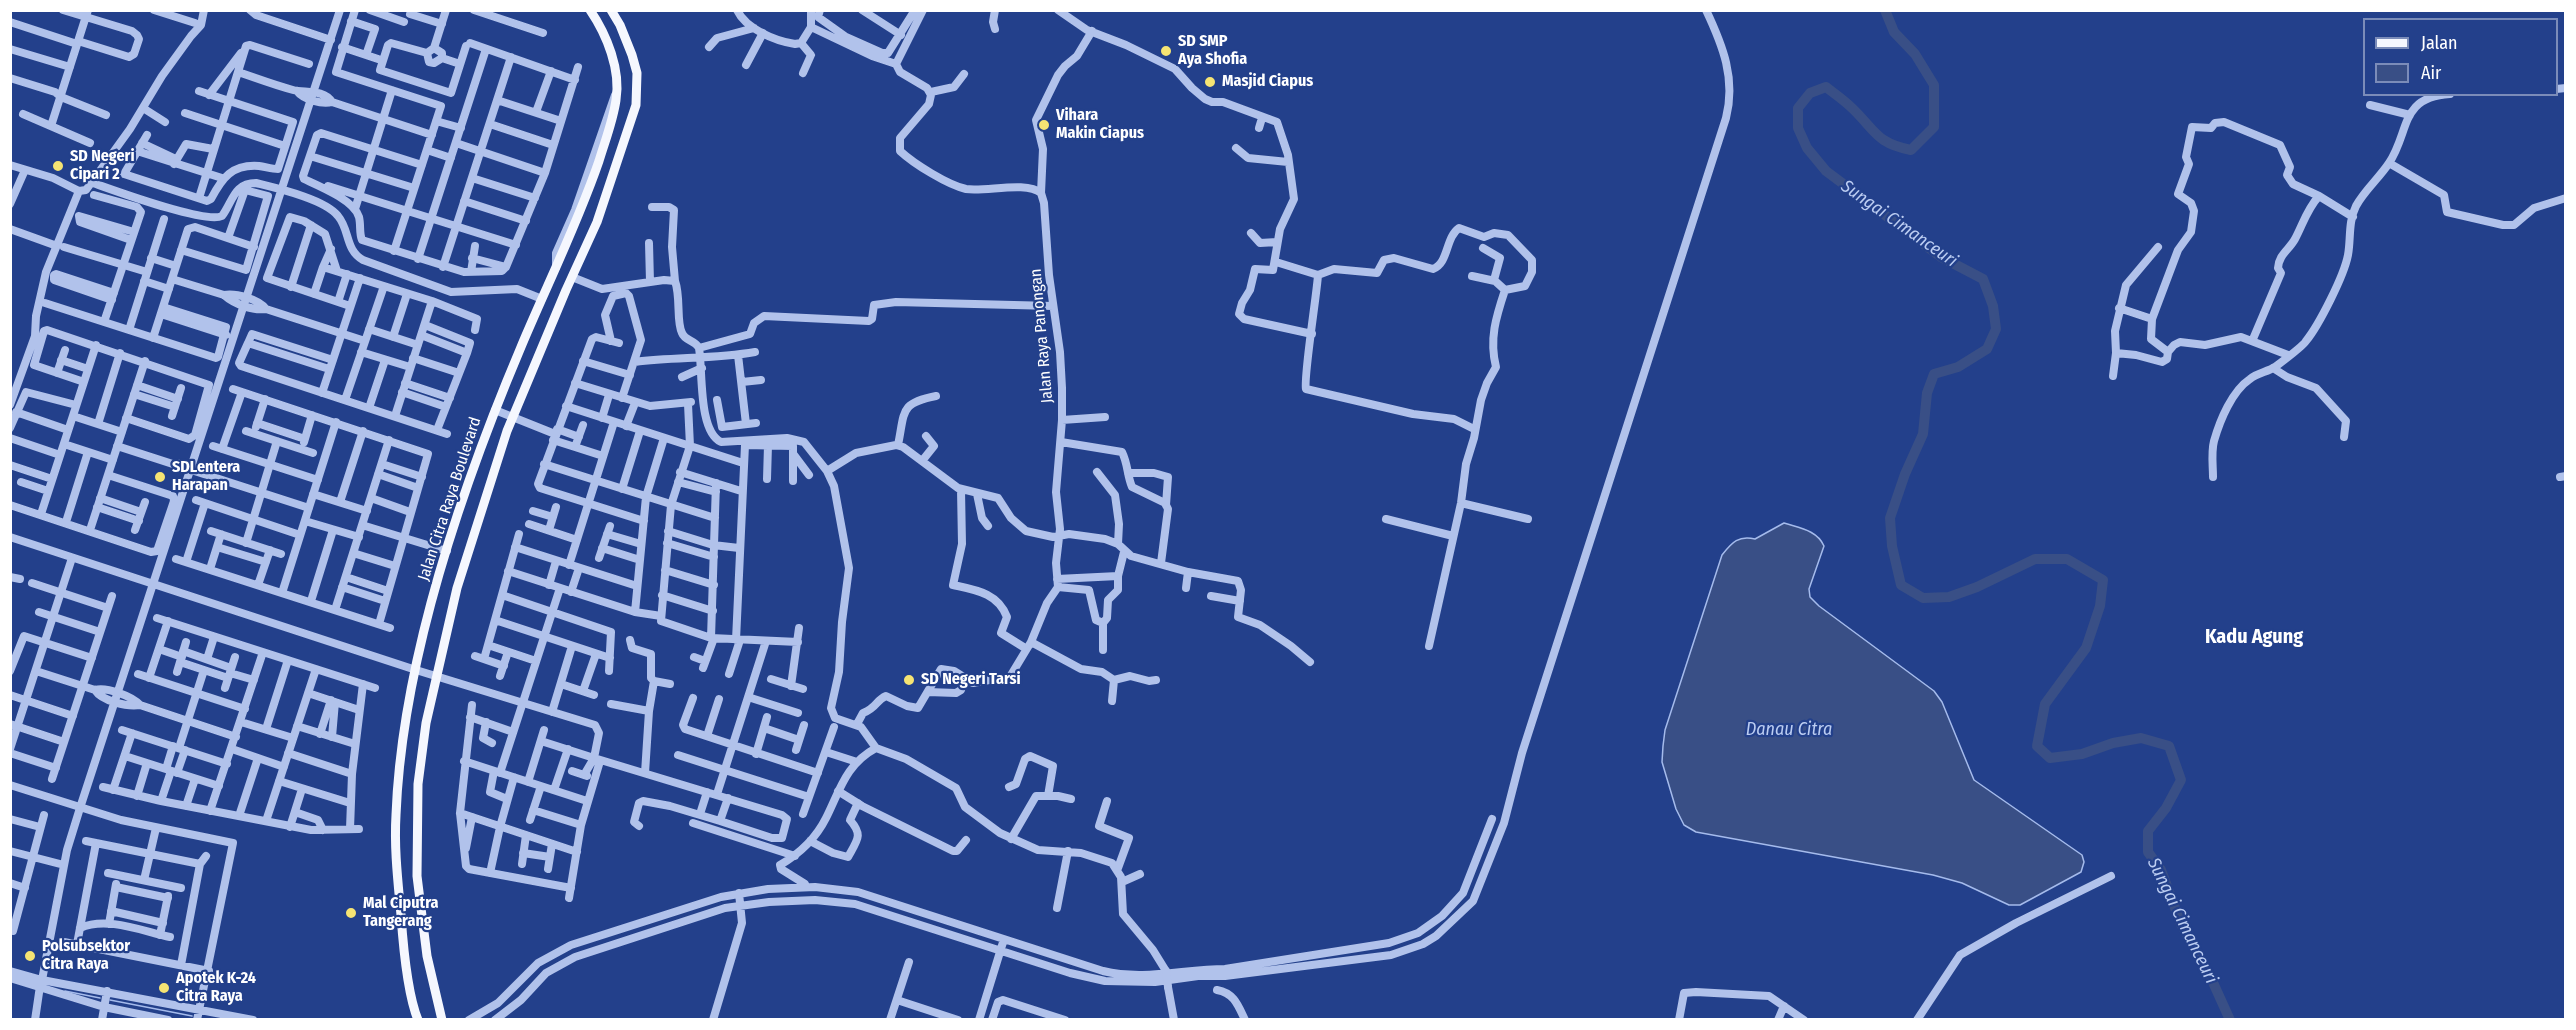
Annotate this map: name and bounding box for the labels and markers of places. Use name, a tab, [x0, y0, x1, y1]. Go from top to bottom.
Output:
place label: SD SMP Aya Shofia	[1178, 32, 1247, 70]
marker: SD SMP Aya Shofia	[1159, 44, 1173, 58]
place label: Masjid Ciapus	[1222, 72, 1313, 92]
marker: Masjid Ciapus	[1203, 75, 1217, 89]
place label: Vihara Makin Ciapus	[1056, 106, 1144, 144]
marker: Vihara Makin Ciapus	[1037, 118, 1051, 132]
place label: SD Negeri Cipari 2	[70, 147, 135, 185]
marker: SD Negeri Cipari 2	[51, 159, 65, 173]
place label: SDLentera Harapan	[172, 458, 240, 496]
marker: SDLentera Harapan	[153, 470, 167, 484]
place label: SD Negeri Tarsi	[921, 670, 1021, 690]
marker: SD Negeri Tarsi	[902, 673, 916, 687]
place label: Mal Ciputra Tangerang	[363, 894, 439, 932]
marker: Mal Ciputra Tangerang	[344, 906, 358, 920]
place label: Polsubsektor Citra Raya	[42, 937, 130, 975]
marker: Polsubsektor Citra Raya	[23, 949, 37, 963]
place label: Apotek K-24 Citra Raya	[176, 969, 256, 1007]
marker: Apotek K-24 Citra Raya	[157, 981, 171, 995]

